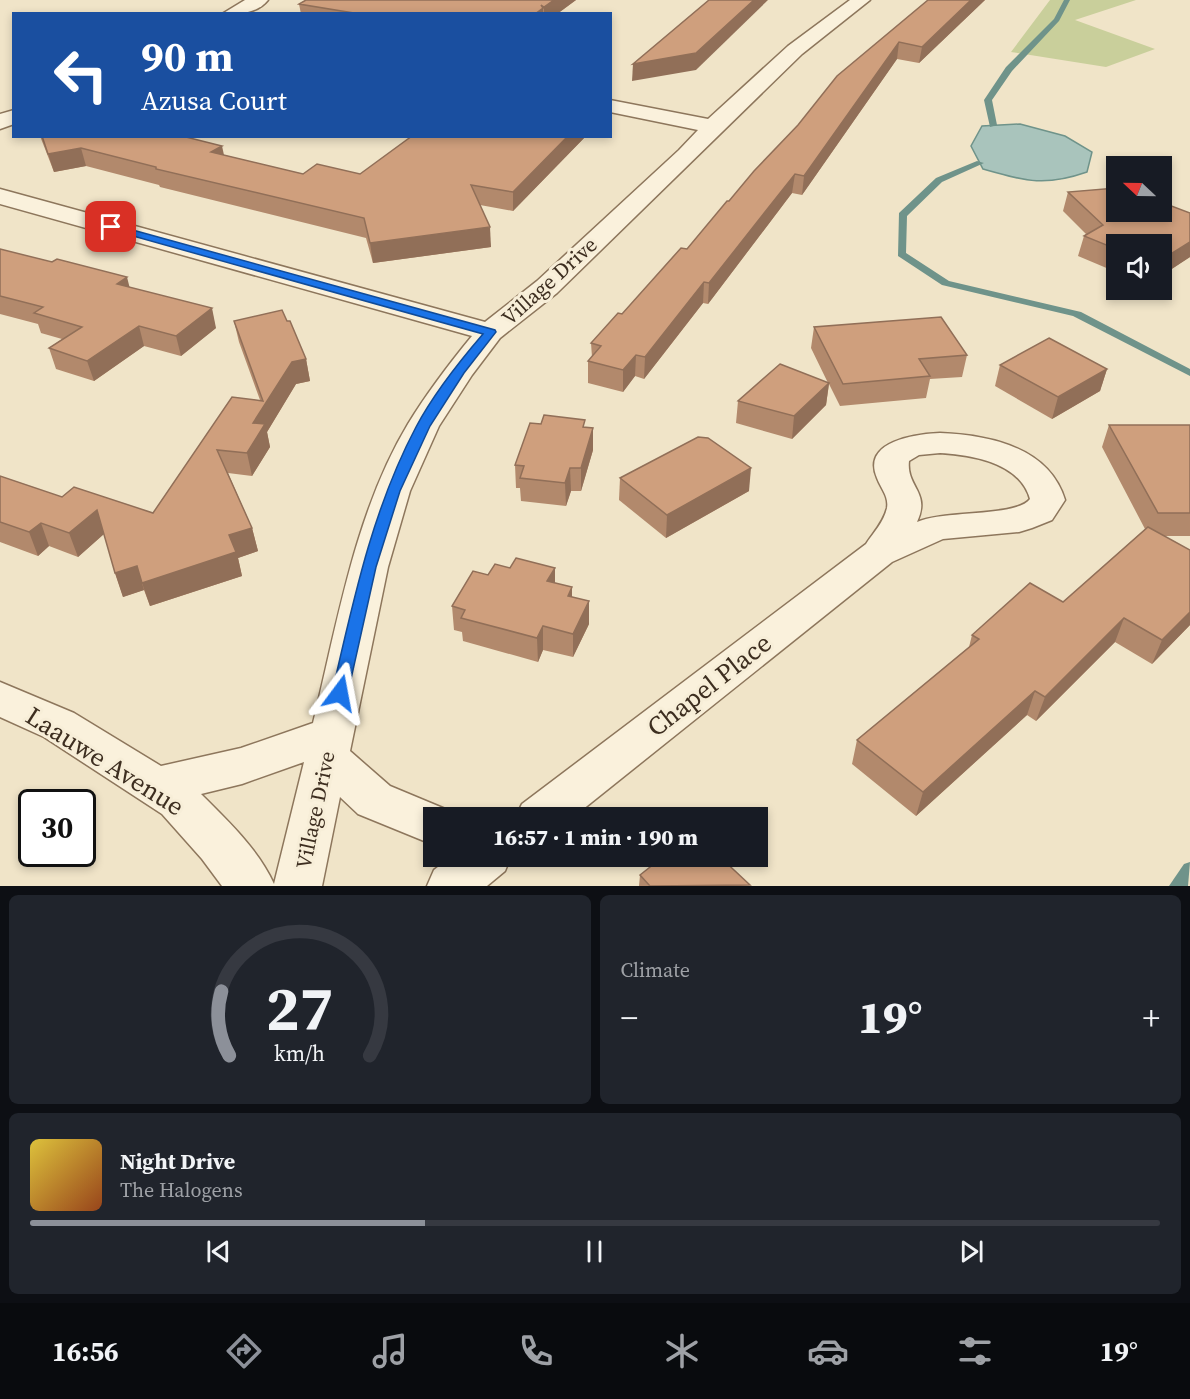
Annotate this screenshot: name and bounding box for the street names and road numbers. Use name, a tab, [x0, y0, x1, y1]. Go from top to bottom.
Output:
street label: Village Drive	[495, 230, 603, 332]
street label: Chapel Place	[639, 625, 779, 745]
street label: Laauwe Avenue	[19, 698, 191, 824]
street label: Village Drive	[288, 749, 342, 871]

